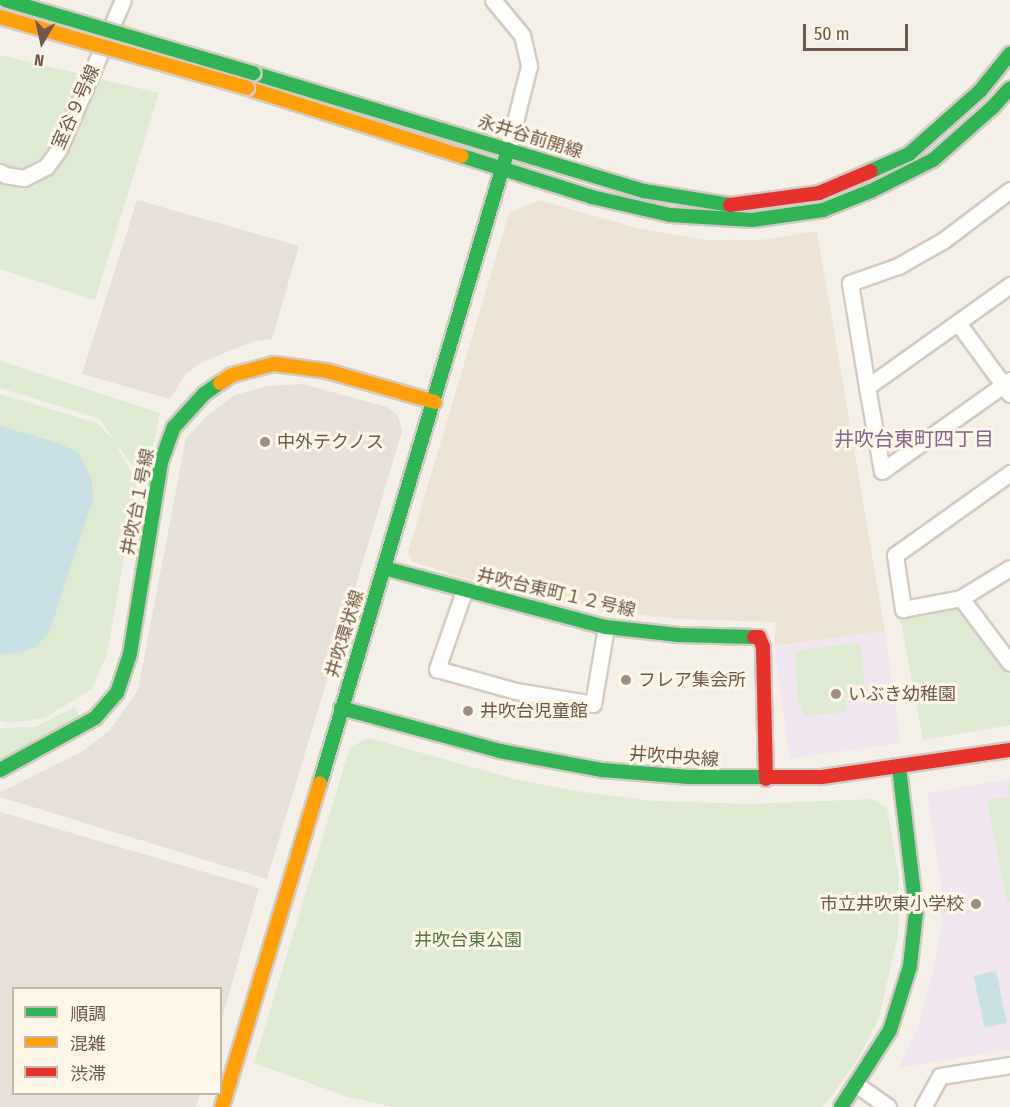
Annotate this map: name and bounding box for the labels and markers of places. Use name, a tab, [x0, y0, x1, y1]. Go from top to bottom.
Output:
place label: 中外テクノス	[277, 431, 385, 453]
marker: 中外テクノス	[258, 435, 272, 449]
place label: フレア集会所	[638, 669, 746, 691]
marker: フレア集会所	[619, 673, 633, 687]
place label: いぶき幼稚園	[848, 683, 956, 705]
marker: いぶき幼稚園	[829, 687, 843, 701]
place label: 井吹台児童館	[480, 700, 588, 722]
marker: 井吹台児童館	[461, 704, 475, 718]
place label: 市立井吹東小学校	[820, 893, 964, 915]
marker: 市立井吹東小学校	[969, 897, 983, 911]

